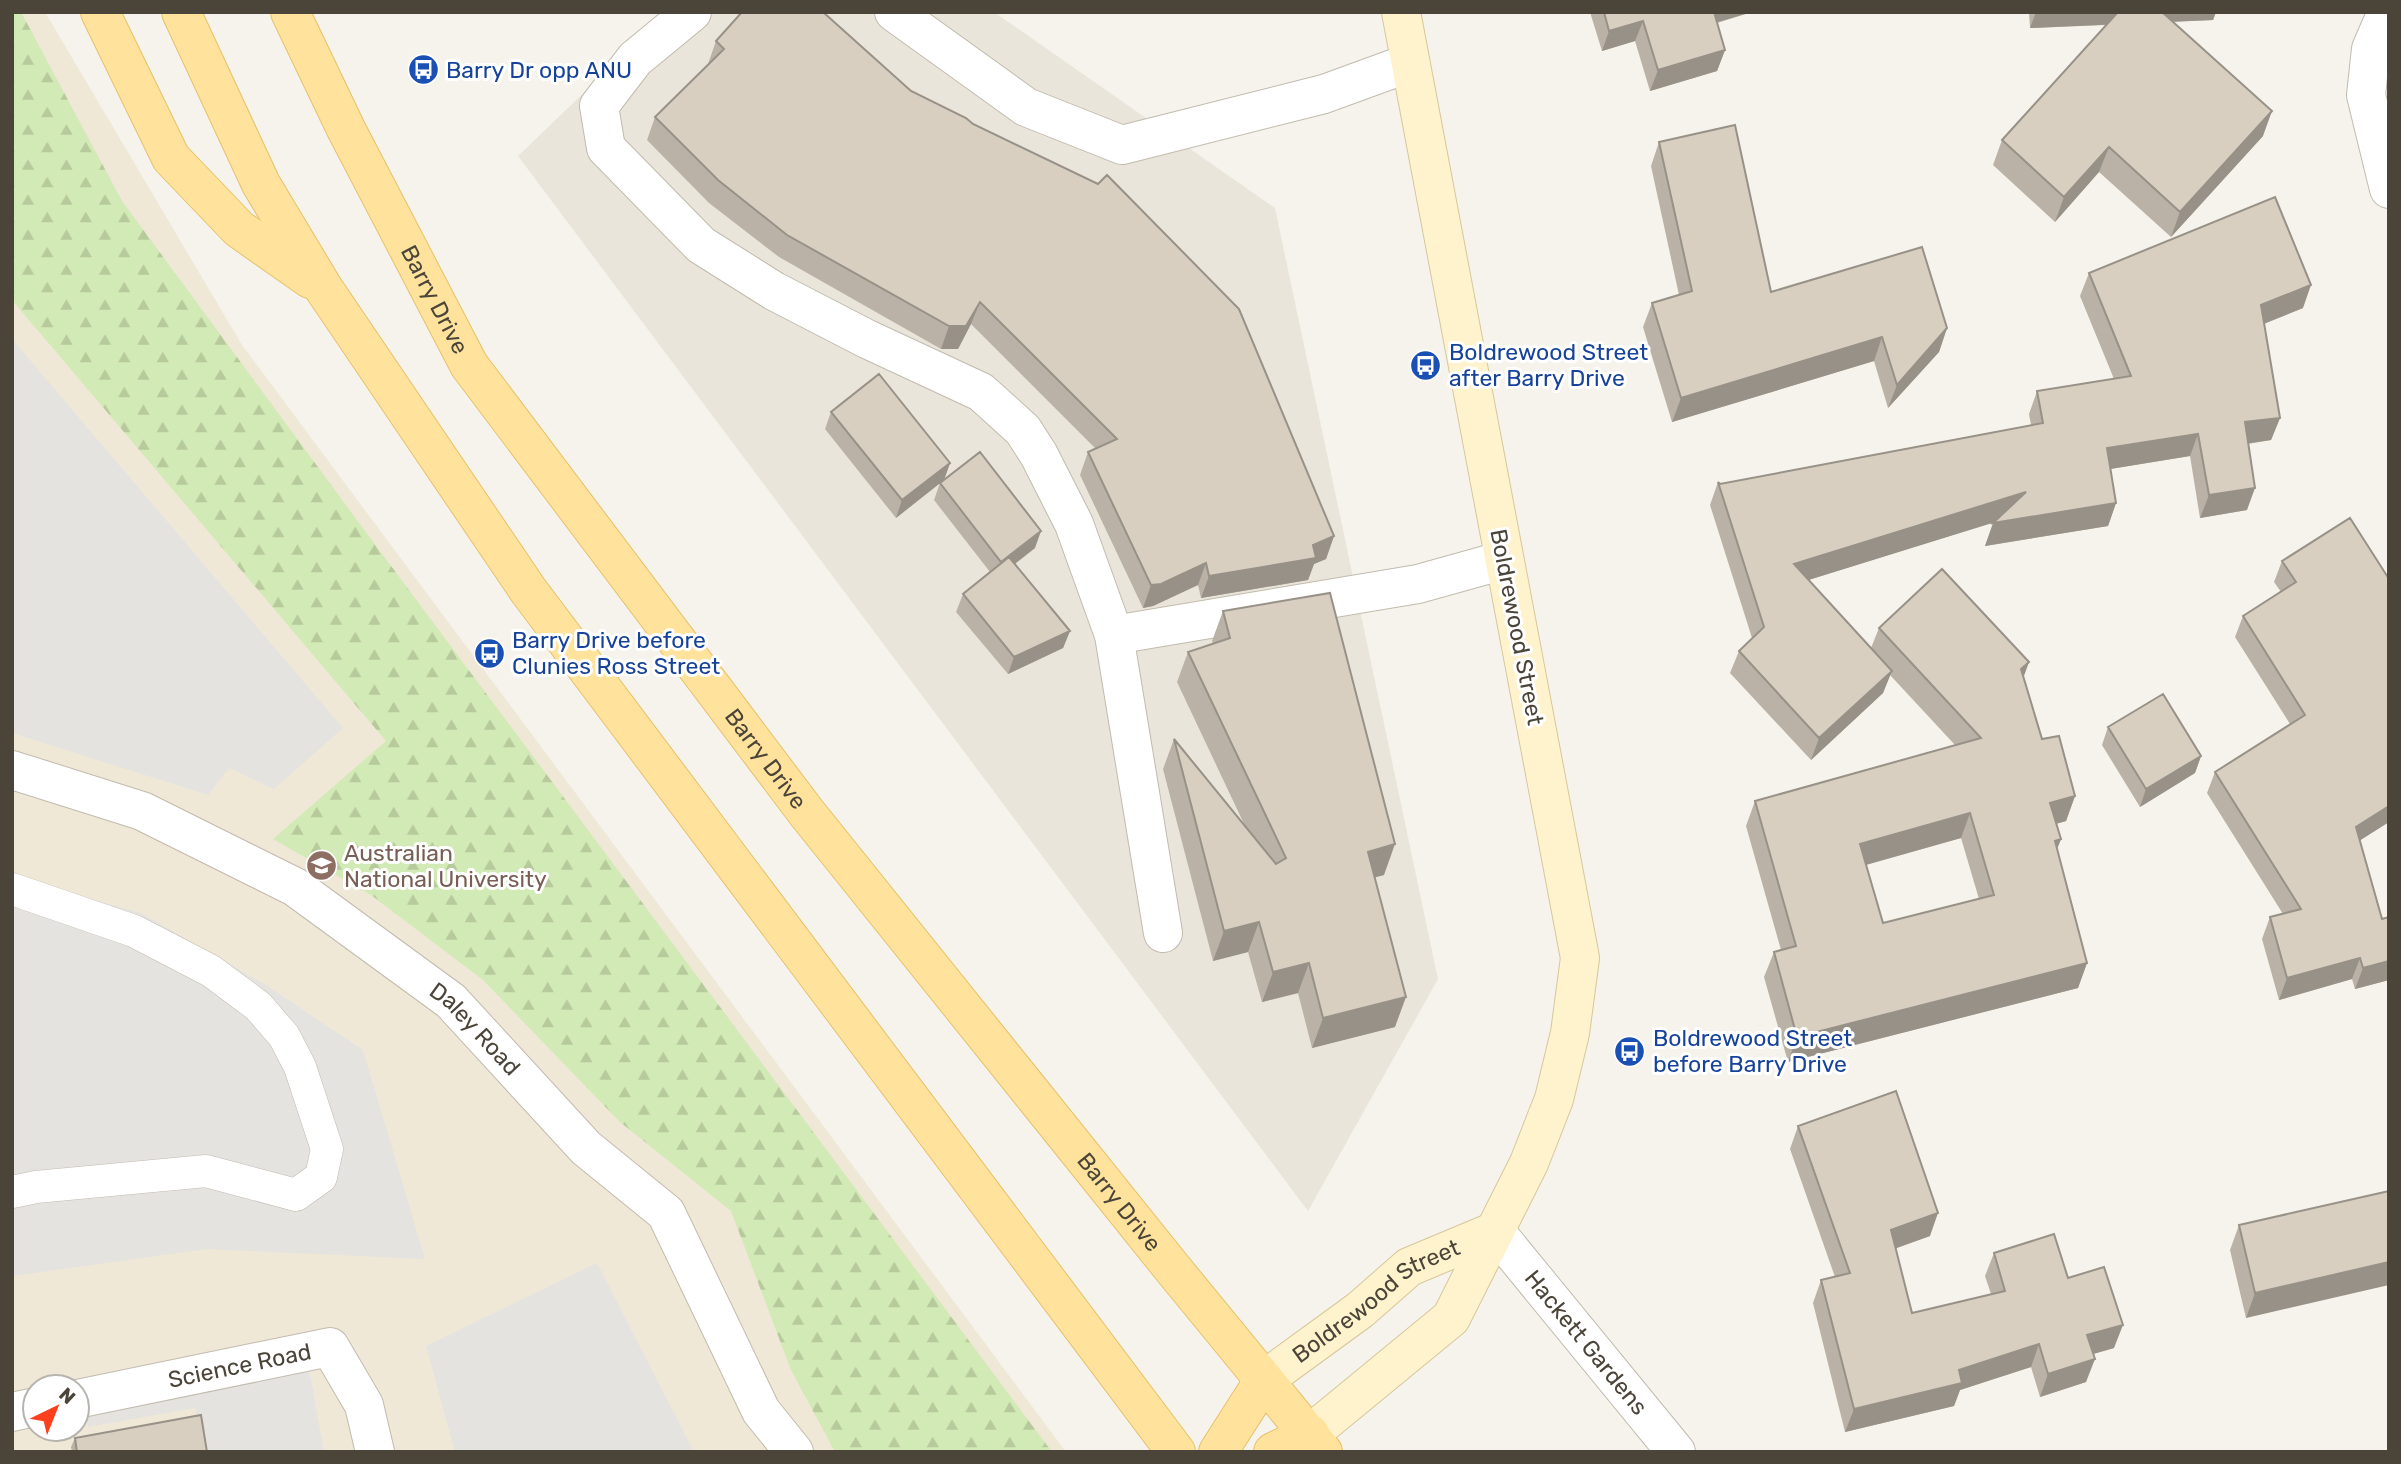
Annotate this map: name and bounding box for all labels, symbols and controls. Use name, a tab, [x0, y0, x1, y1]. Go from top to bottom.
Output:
bus stop icon: Barry Dr opp ANU	[406, 53, 440, 87]
place label: Barry Dr opp ANU	[446, 56, 632, 84]
street label: Barry Drive	[395, 240, 475, 359]
place label: Boldrewood Street after Barry Drive	[1449, 338, 1648, 392]
bus stop icon: Boldrewood Street after Barry Drive	[1409, 348, 1443, 382]
street label: Boldrewood Street	[1484, 527, 1550, 727]
place label: Barry Drive before Clunies Ross Street	[512, 626, 720, 680]
bus stop icon: Barry Drive before Clunies Ross Street	[472, 636, 506, 670]
street label: Barry Drive	[719, 703, 813, 815]
place label: Australian National University	[344, 839, 547, 893]
school or university icon: Australian National University	[304, 849, 338, 883]
street label: Daley Road	[424, 976, 526, 1081]
place label: Boldrewood Street before Barry Drive	[1653, 1024, 1852, 1078]
bus stop icon: Boldrewood Street before Barry Drive	[1613, 1034, 1647, 1068]
street label: Barry Drive	[1071, 1147, 1167, 1257]
street label: Boldrewood Street	[1287, 1233, 1464, 1369]
street label: Hackett Gardens	[1519, 1264, 1654, 1420]
street label: Science Road	[166, 1337, 314, 1394]
north arrow	[21, 1373, 91, 1443]
text: N	[54, 1383, 80, 1409]

